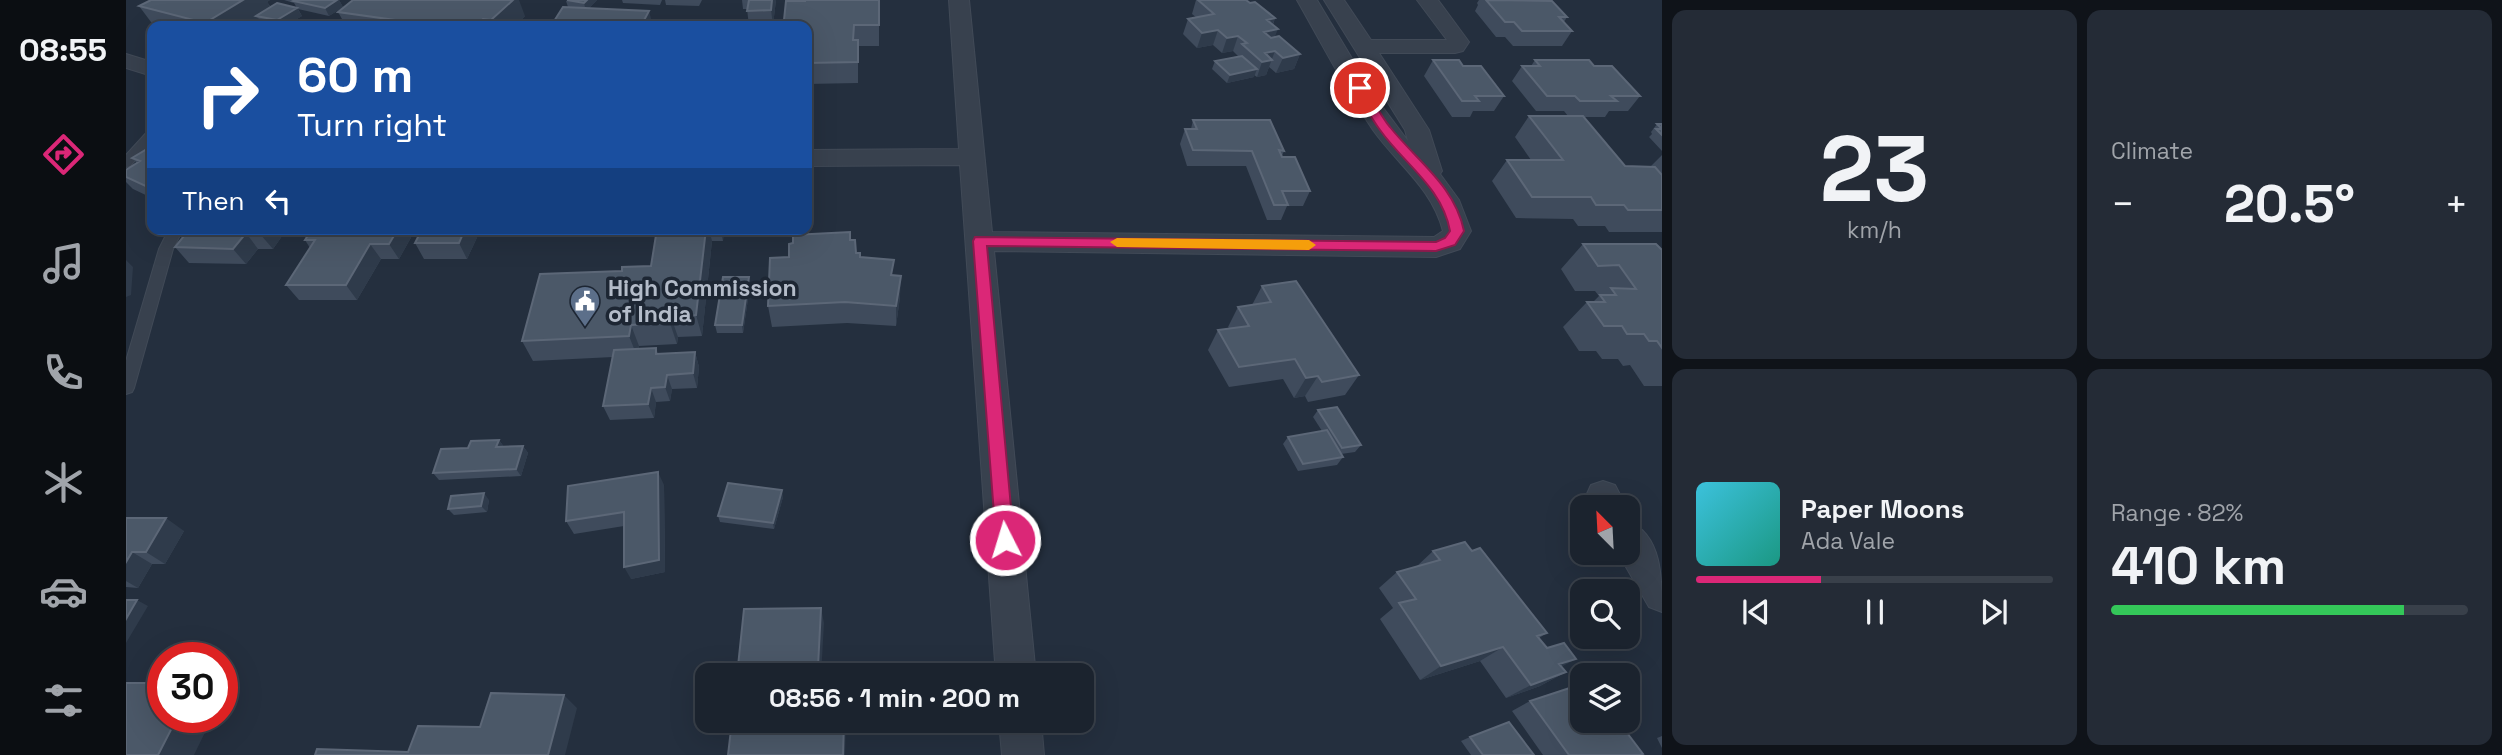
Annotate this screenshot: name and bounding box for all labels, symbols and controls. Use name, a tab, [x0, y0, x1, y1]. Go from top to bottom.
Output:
text: 08:55	[19, 30, 107, 70]
text: 60 m	[297, 44, 413, 106]
icon: right	[182, 49, 273, 140]
pin	[1330, 58, 1390, 118]
icon: arrive	[1341, 69, 1379, 107]
text: Turn right	[297, 105, 447, 145]
text: 23	[1820, 111, 1929, 228]
icon: directions	[39, 130, 88, 179]
text: Climate	[2111, 136, 2193, 166]
text: 20.5°	[2224, 171, 2355, 237]
text: −	[2111, 180, 2135, 228]
text: +	[2444, 180, 2468, 228]
icon: left	[259, 182, 297, 220]
text: Then	[182, 184, 245, 218]
text: km/h	[1847, 215, 1902, 245]
icon: music	[39, 239, 88, 288]
place label: High Commission of India	[608, 273, 797, 329]
public building icon: High Commission of India	[568, 284, 602, 328]
icon: phone	[39, 348, 88, 397]
icon: climate	[39, 458, 88, 507]
text: Paper Moons	[1801, 492, 1964, 526]
north arrow	[1570, 495, 1640, 565]
map controls	[1570, 495, 1640, 733]
text: Range · 82%	[2111, 498, 2243, 528]
position arrow	[968, 503, 1042, 577]
text: Ada Vale	[1801, 526, 1895, 556]
text: 410 km	[2111, 533, 2286, 599]
icon: car	[39, 567, 88, 616]
button: search	[1570, 579, 1640, 649]
icon: previous	[1737, 593, 1775, 631]
icon: pause	[1856, 593, 1894, 631]
icon: next	[1975, 593, 2013, 631]
speed limit sign: 30	[147, 642, 238, 733]
button: layers	[1570, 663, 1640, 733]
icon: filters	[39, 676, 88, 725]
text: 08:56 · 1 min · 200 m	[769, 681, 1020, 715]

